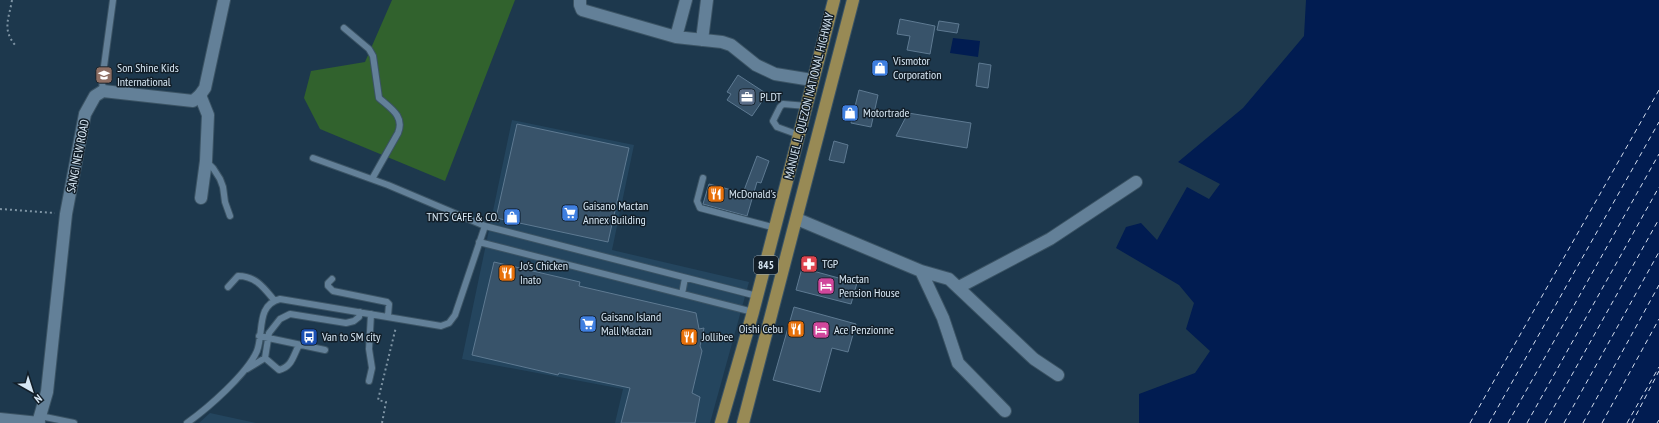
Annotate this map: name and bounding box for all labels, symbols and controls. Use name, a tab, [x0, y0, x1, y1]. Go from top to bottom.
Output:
street label: MANUEL L. QUEZON NATIONAL HIGHWAY	[781, 11, 837, 181]
place label: Vismotor Corporation	[892, 53, 941, 82]
shop icon: Vismotor Corporation	[870, 58, 890, 78]
place label: Son Shine Kids International	[117, 60, 179, 89]
school or university icon: Son Shine Kids International	[94, 65, 114, 85]
office icon: PLDT	[737, 87, 757, 107]
place label: PLDT	[760, 89, 782, 104]
shop icon: Motortrade	[840, 103, 860, 123]
place label: Motortrade	[863, 105, 909, 120]
street label: SANGI NEW ROAD	[63, 118, 92, 194]
restaurant icon: McDonald's	[706, 184, 726, 204]
place label: McDonald's	[729, 186, 776, 201]
place label: Gaisano Mactan Annex Building	[583, 198, 648, 227]
supermarket icon: Gaisano Mactan Annex Building	[560, 203, 580, 223]
shop icon: TNTS CAFE & CO.	[502, 207, 522, 227]
place label: TNTS CAFE & CO.	[427, 209, 499, 224]
pharmacy icon: TGP	[799, 254, 819, 274]
road number: 845	[754, 256, 778, 274]
place label: TGP	[822, 256, 839, 271]
place label: Jo's Chicken Inato	[519, 258, 568, 287]
restaurant icon: Jo's Chicken Inato	[497, 263, 517, 283]
place label: Mactan Pension House	[839, 271, 900, 300]
hotel icon: Mactan Pension House	[816, 276, 836, 296]
place label: Gaisano Island Mall Mactan	[601, 309, 661, 338]
supermarket icon: Gaisano Island Mall Mactan	[578, 314, 598, 334]
restaurant icon: Oishi Cebu	[786, 319, 806, 339]
hotel icon: Ace Penzionne	[811, 320, 831, 340]
place label: Oishi Cebu	[739, 321, 783, 336]
place label: Ace Penzionne	[834, 322, 894, 337]
bus stop icon: Van to SM city	[299, 327, 319, 347]
restaurant icon: Jollibee	[679, 327, 699, 347]
place label: Van to SM city	[321, 329, 381, 344]
place label: Jollibee	[701, 329, 733, 344]
north arrow	[12, 371, 52, 411]
text: N	[32, 391, 45, 406]

